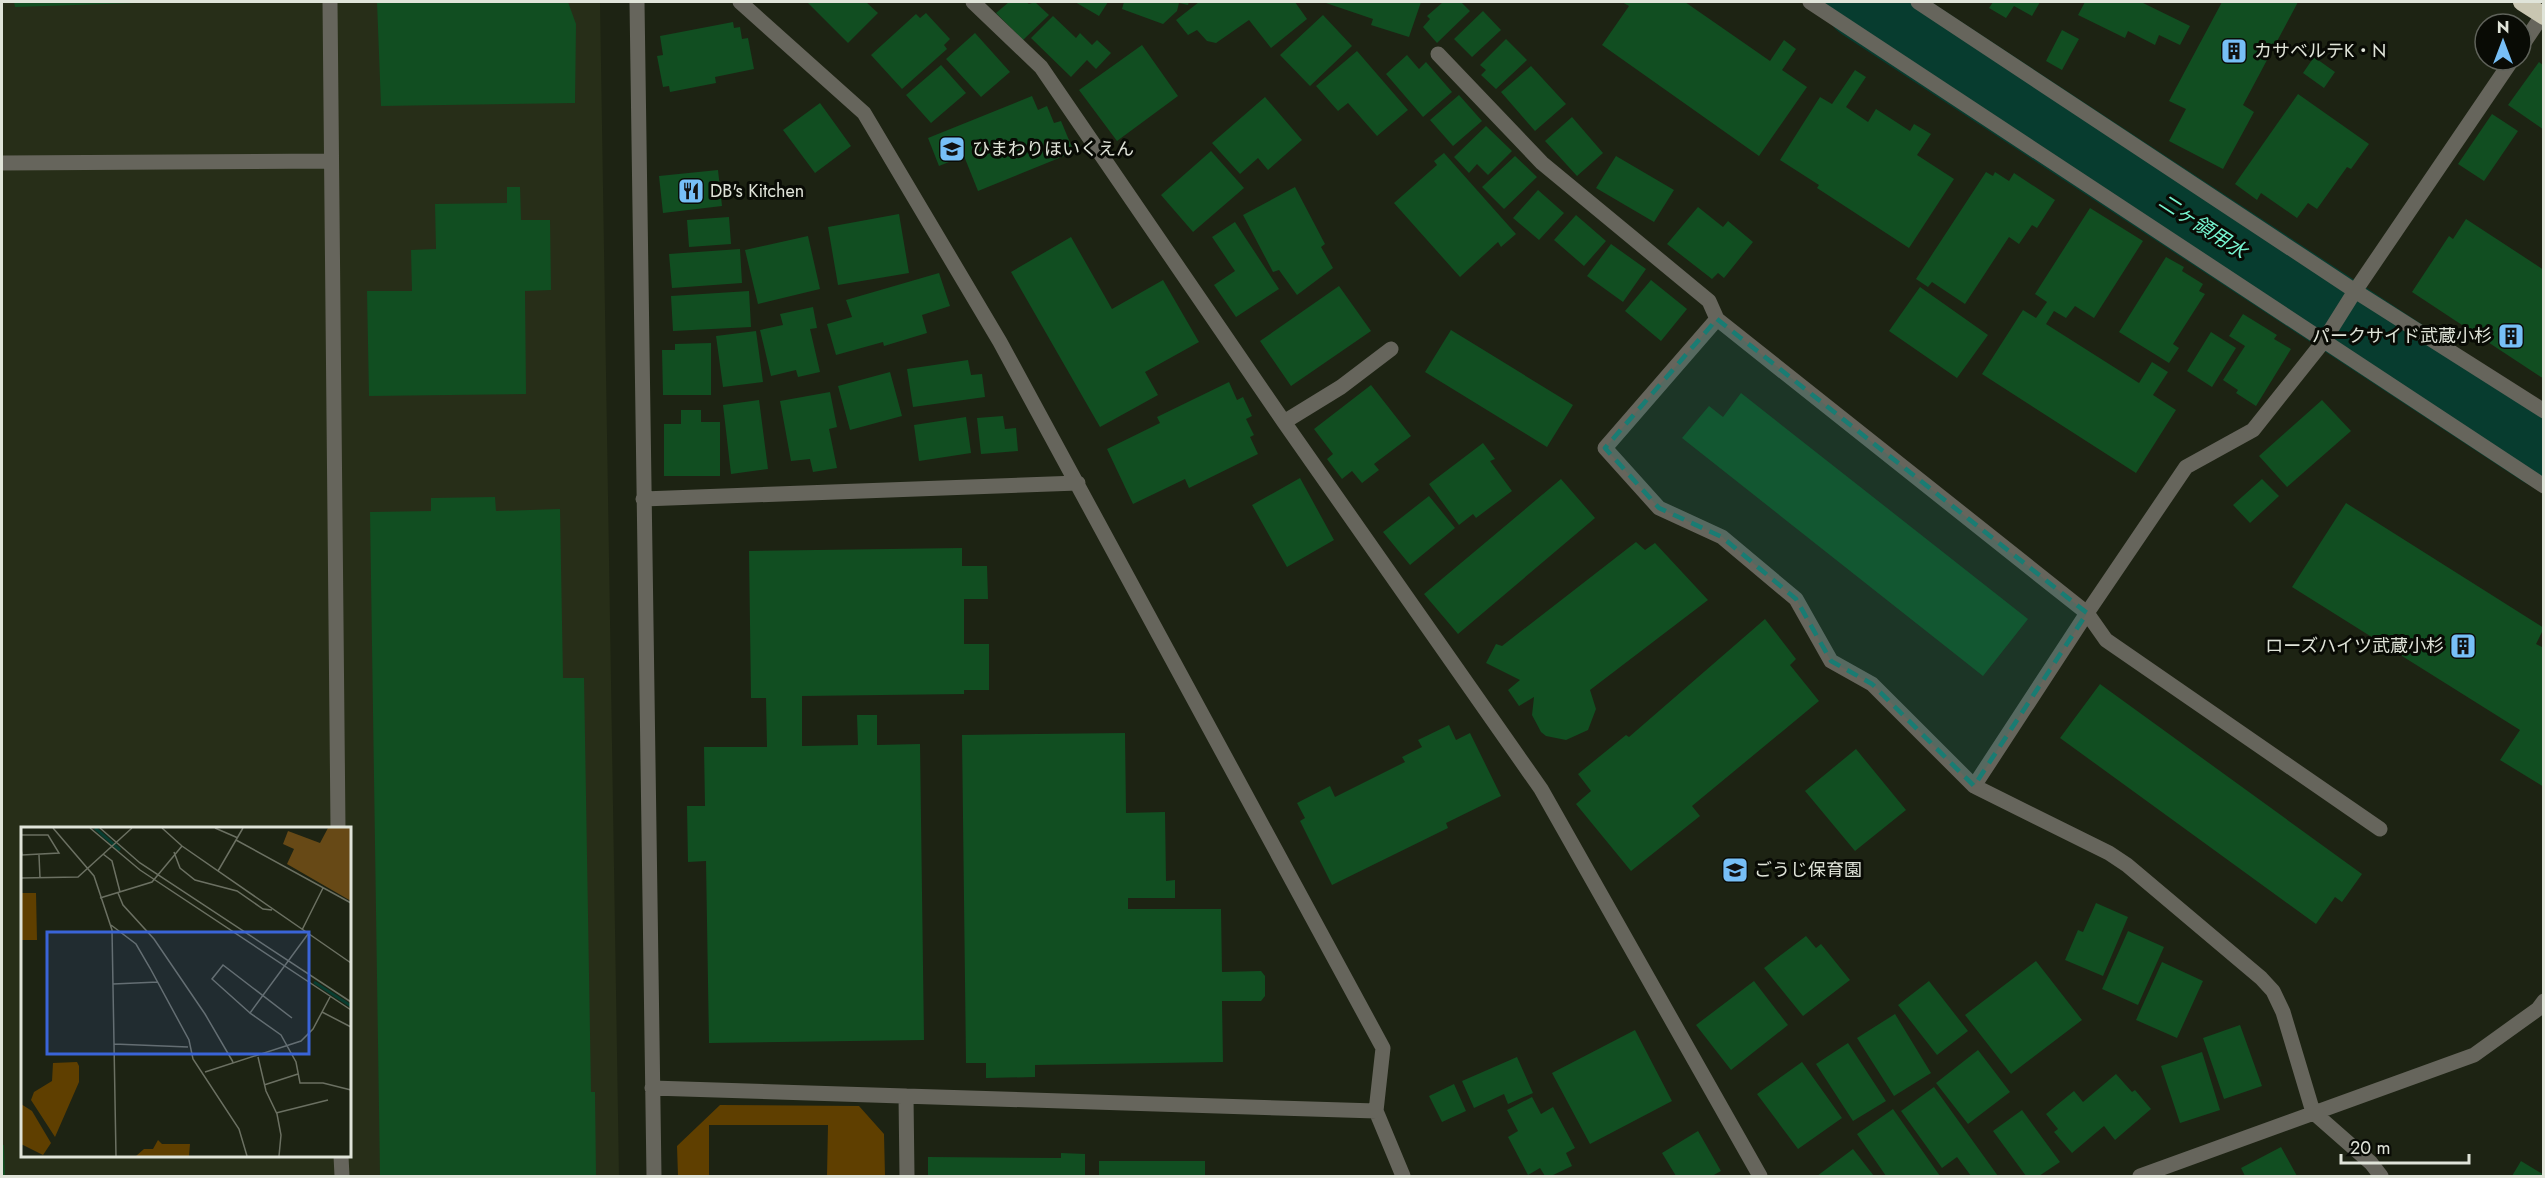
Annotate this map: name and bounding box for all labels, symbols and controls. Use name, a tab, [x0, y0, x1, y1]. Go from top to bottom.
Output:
north arrow	[2473, 12, 2533, 72]
text: N	[2497, 16, 2509, 39]
building icon: カサベルテK・N	[2219, 36, 2249, 66]
place label: カサベルテK・N	[2254, 38, 2386, 64]
school or university icon: ひまわりほいくえん	[937, 134, 967, 164]
place label: ひまわりほいくえん	[972, 136, 1134, 162]
restaurant icon: DB's Kitchen	[676, 176, 706, 206]
place label: DB's Kitchen	[710, 178, 804, 204]
water label: 二ヶ領用水	[2153, 187, 2254, 267]
building icon: パークサイド武蔵小杉	[2496, 321, 2526, 351]
place label: パークサイド武蔵小杉	[2312, 323, 2492, 349]
building icon: ローズハイツ武蔵小杉	[2448, 631, 2478, 661]
place label: ローズハイツ武蔵小杉	[2265, 633, 2444, 659]
inset map	[21, 827, 351, 1157]
school or university icon: ごうじ保育園	[1720, 855, 1750, 885]
place label: ごうじ保育園	[1754, 857, 1862, 883]
scale bar	[2341, 1127, 2468, 1165]
text: 20 m	[2350, 1135, 2390, 1161]

